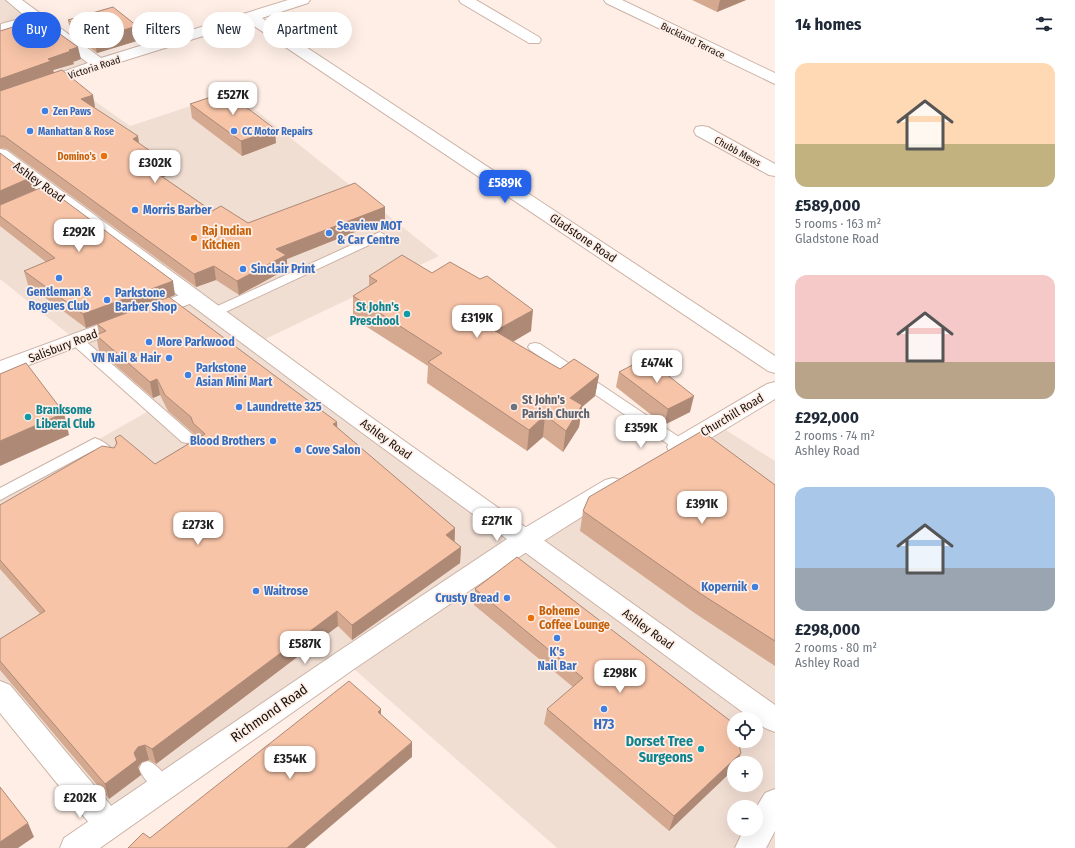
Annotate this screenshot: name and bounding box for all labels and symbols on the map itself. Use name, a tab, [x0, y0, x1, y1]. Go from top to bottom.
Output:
street label: Buckland Terrace	[659, 20, 727, 62]
street label: Victoria Road	[67, 54, 122, 82]
pin: £527K	[205, 82, 261, 116]
marker: Zen Paws	[40, 106, 50, 116]
place label: Zen Paws	[53, 106, 92, 118]
marker: Manhattan & Rose	[25, 126, 35, 136]
place label: Manhattan & Rose	[38, 126, 114, 138]
marker: CC Motor Repairs	[229, 126, 239, 136]
place label: CC Motor Repairs	[242, 126, 313, 138]
street label: Chubb Mews	[712, 134, 763, 170]
pin: £302K	[127, 150, 183, 184]
place label: Domino's	[57, 151, 97, 163]
marker: Domino's	[99, 151, 109, 161]
street label: Ashley Road	[11, 159, 67, 205]
pin: £589K	[477, 170, 533, 204]
place label: Morris Barber	[143, 203, 212, 217]
marker: Morris Barber	[130, 205, 140, 215]
street label: Gladstone Road	[547, 211, 619, 265]
pin: £292K	[51, 219, 107, 253]
place label: Seaview MOT & Car Centre	[337, 219, 402, 247]
place label: Raj Indian Kitchen	[202, 224, 252, 252]
marker: Seaview MOT & Car Centre	[324, 228, 334, 238]
marker: Raj Indian Kitchen	[189, 233, 199, 243]
place label: Sinclair Print	[251, 262, 316, 276]
marker: Sinclair Print	[238, 264, 248, 274]
marker: Gentleman & Rogues Club	[54, 273, 64, 283]
place label: Gentleman & Rogues Club	[26, 285, 92, 313]
place label: Parkstone Barber Shop	[115, 286, 177, 314]
marker: Parkstone Barber Shop	[102, 295, 112, 305]
place label: St John's Preschool	[350, 300, 400, 328]
pin: £319K	[449, 305, 505, 339]
marker: St John's Preschool	[402, 309, 412, 319]
street label: Salisbury Road	[26, 326, 100, 366]
place label: More Parkwood	[157, 335, 235, 349]
marker: More Parkwood	[144, 337, 154, 347]
pin: £474K	[629, 350, 685, 384]
place label: VN Nail & Hair	[90, 351, 162, 365]
marker: VN Nail & Hair	[164, 353, 174, 363]
place label: Parkstone Asian Mini Mart	[195, 361, 273, 389]
marker: Parkstone Asian Mini Mart	[183, 370, 193, 380]
street label: Churchill Road	[698, 391, 766, 439]
place label: St John's Parish Church	[522, 393, 590, 421]
place label: Laundrette 325	[247, 400, 322, 414]
marker: Laundrette 325	[234, 402, 244, 412]
marker: St John's Parish Church	[509, 402, 519, 412]
place label: Branksome Liberal Club	[36, 403, 96, 431]
marker: Branksome Liberal Club	[23, 412, 33, 422]
pin: £359K	[613, 415, 669, 449]
street label: Ashley Road	[358, 416, 414, 462]
place label: Blood Brothers	[190, 434, 266, 448]
marker: Blood Brothers	[268, 436, 278, 446]
place label: Cove Salon	[306, 443, 360, 457]
marker: Cove Salon	[293, 445, 303, 455]
pin: £391K	[674, 491, 730, 525]
pin: £271K	[469, 508, 525, 542]
pin: £273K	[170, 512, 226, 546]
place label: Kopernik	[701, 580, 748, 594]
marker: Kopernik	[750, 582, 760, 592]
place label: Waitrose	[264, 584, 308, 598]
marker: Waitrose	[251, 586, 261, 596]
place label: Crusty Bread	[435, 591, 499, 605]
marker: Crusty Bread	[502, 593, 512, 603]
place label: Boheme Coffee Lounge	[539, 604, 610, 632]
street label: Ashley Road	[620, 606, 676, 652]
marker: Boheme Coffee Lounge	[526, 613, 536, 623]
pin: £587K	[277, 631, 333, 665]
marker: K's Nail Bar	[552, 633, 562, 643]
place label: K's Nail Bar	[537, 645, 577, 673]
pin: £298K	[592, 660, 648, 694]
street label: Richmond Road	[228, 681, 311, 746]
marker: H73	[599, 704, 609, 714]
place label: H73	[594, 716, 615, 733]
place label: Dorset Tree Surgeons	[626, 733, 693, 766]
marker: Dorset Tree Surgeons	[696, 744, 706, 754]
pin: £354K	[262, 746, 318, 780]
pin: £202K	[52, 785, 108, 819]

